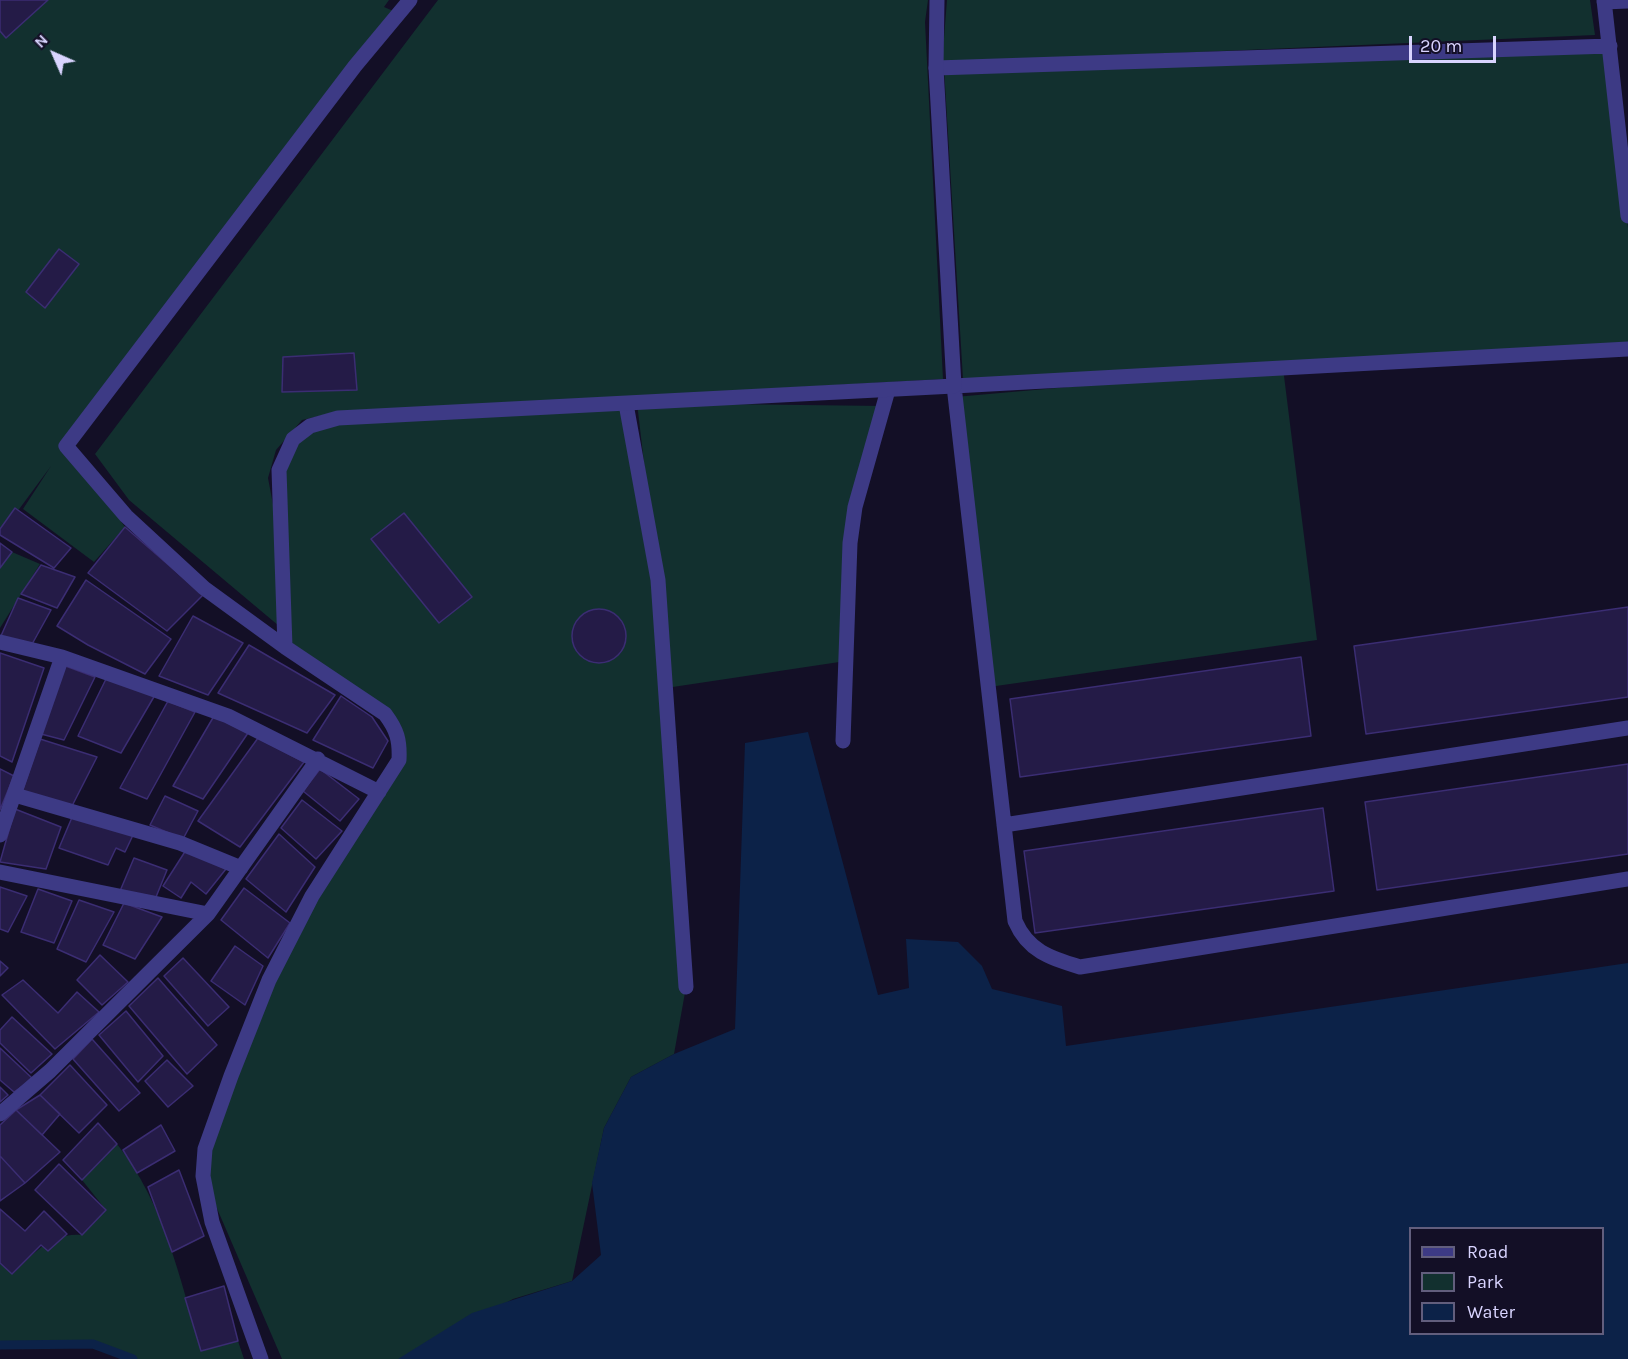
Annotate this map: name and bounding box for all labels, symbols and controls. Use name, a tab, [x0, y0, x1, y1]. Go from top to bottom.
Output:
north arrow	[24, 24, 84, 84]
scale bar	[1412, 24, 1499, 62]
text: N	[30, 30, 52, 52]
text: 20 m	[1420, 35, 1462, 57]
legend	[1409, 1227, 1604, 1335]
text: Road	[1467, 1241, 1508, 1263]
text: Park	[1467, 1271, 1504, 1293]
text: Water	[1467, 1301, 1515, 1323]

